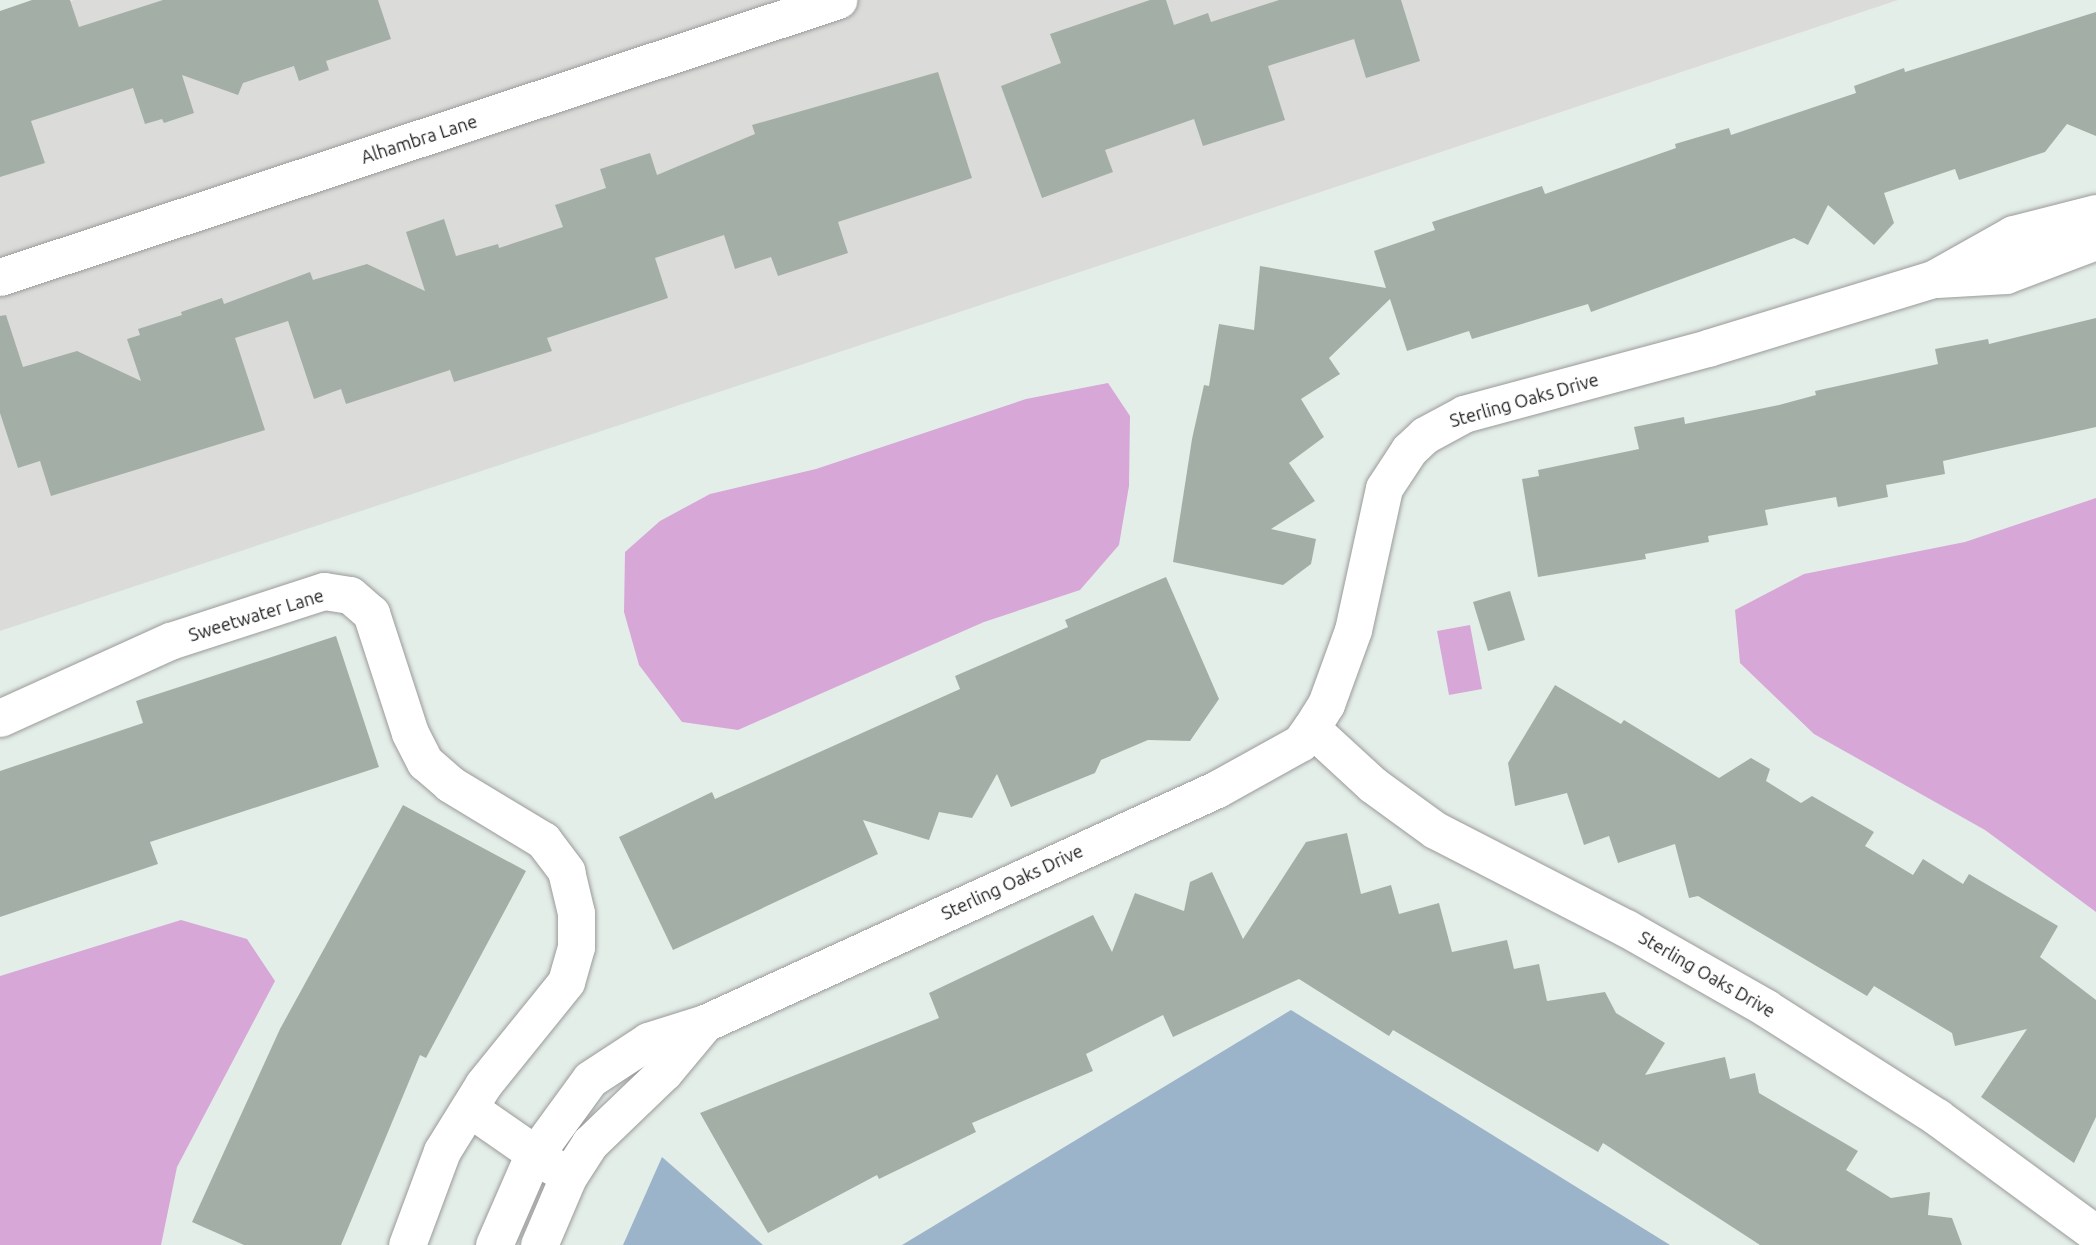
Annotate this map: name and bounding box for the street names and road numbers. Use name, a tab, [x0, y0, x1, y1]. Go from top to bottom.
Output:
street label: Alhambra Lane	[358, 110, 480, 168]
street label: Sterling Oaks Drive	[1447, 368, 1601, 432]
street label: Sweetwater Lane	[186, 584, 326, 646]
street label: Sterling Oaks Drive	[938, 840, 1086, 924]
street label: Sterling Oaks Drive	[1635, 926, 1779, 1022]

